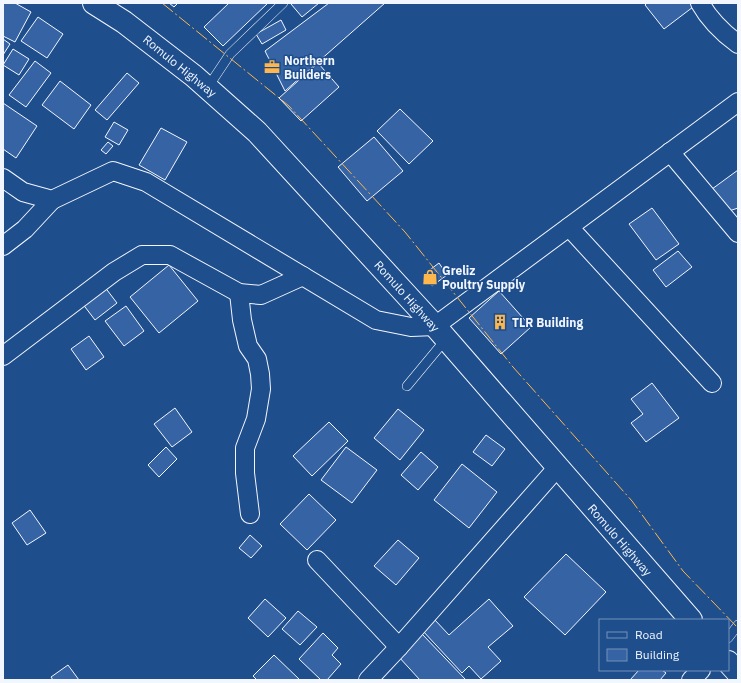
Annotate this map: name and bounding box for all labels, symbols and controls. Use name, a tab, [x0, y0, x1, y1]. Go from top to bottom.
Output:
street label: Romulo Highway	[140, 32, 220, 100]
place label: Northern Builders	[284, 53, 335, 82]
office icon: Northern Builders	[263, 58, 281, 76]
street label: Romulo Highway	[371, 257, 443, 335]
place label: Greliz Poultry Supply	[442, 263, 526, 292]
shop icon: Greliz Poultry Supply	[421, 268, 439, 286]
building icon: TLR Building	[491, 313, 509, 331]
place label: TLR Building	[512, 315, 583, 330]
street label: Romulo Highway	[585, 501, 655, 579]
legend	[599, 619, 729, 671]
text: Road	[635, 627, 663, 642]
text: Building	[635, 647, 680, 662]

